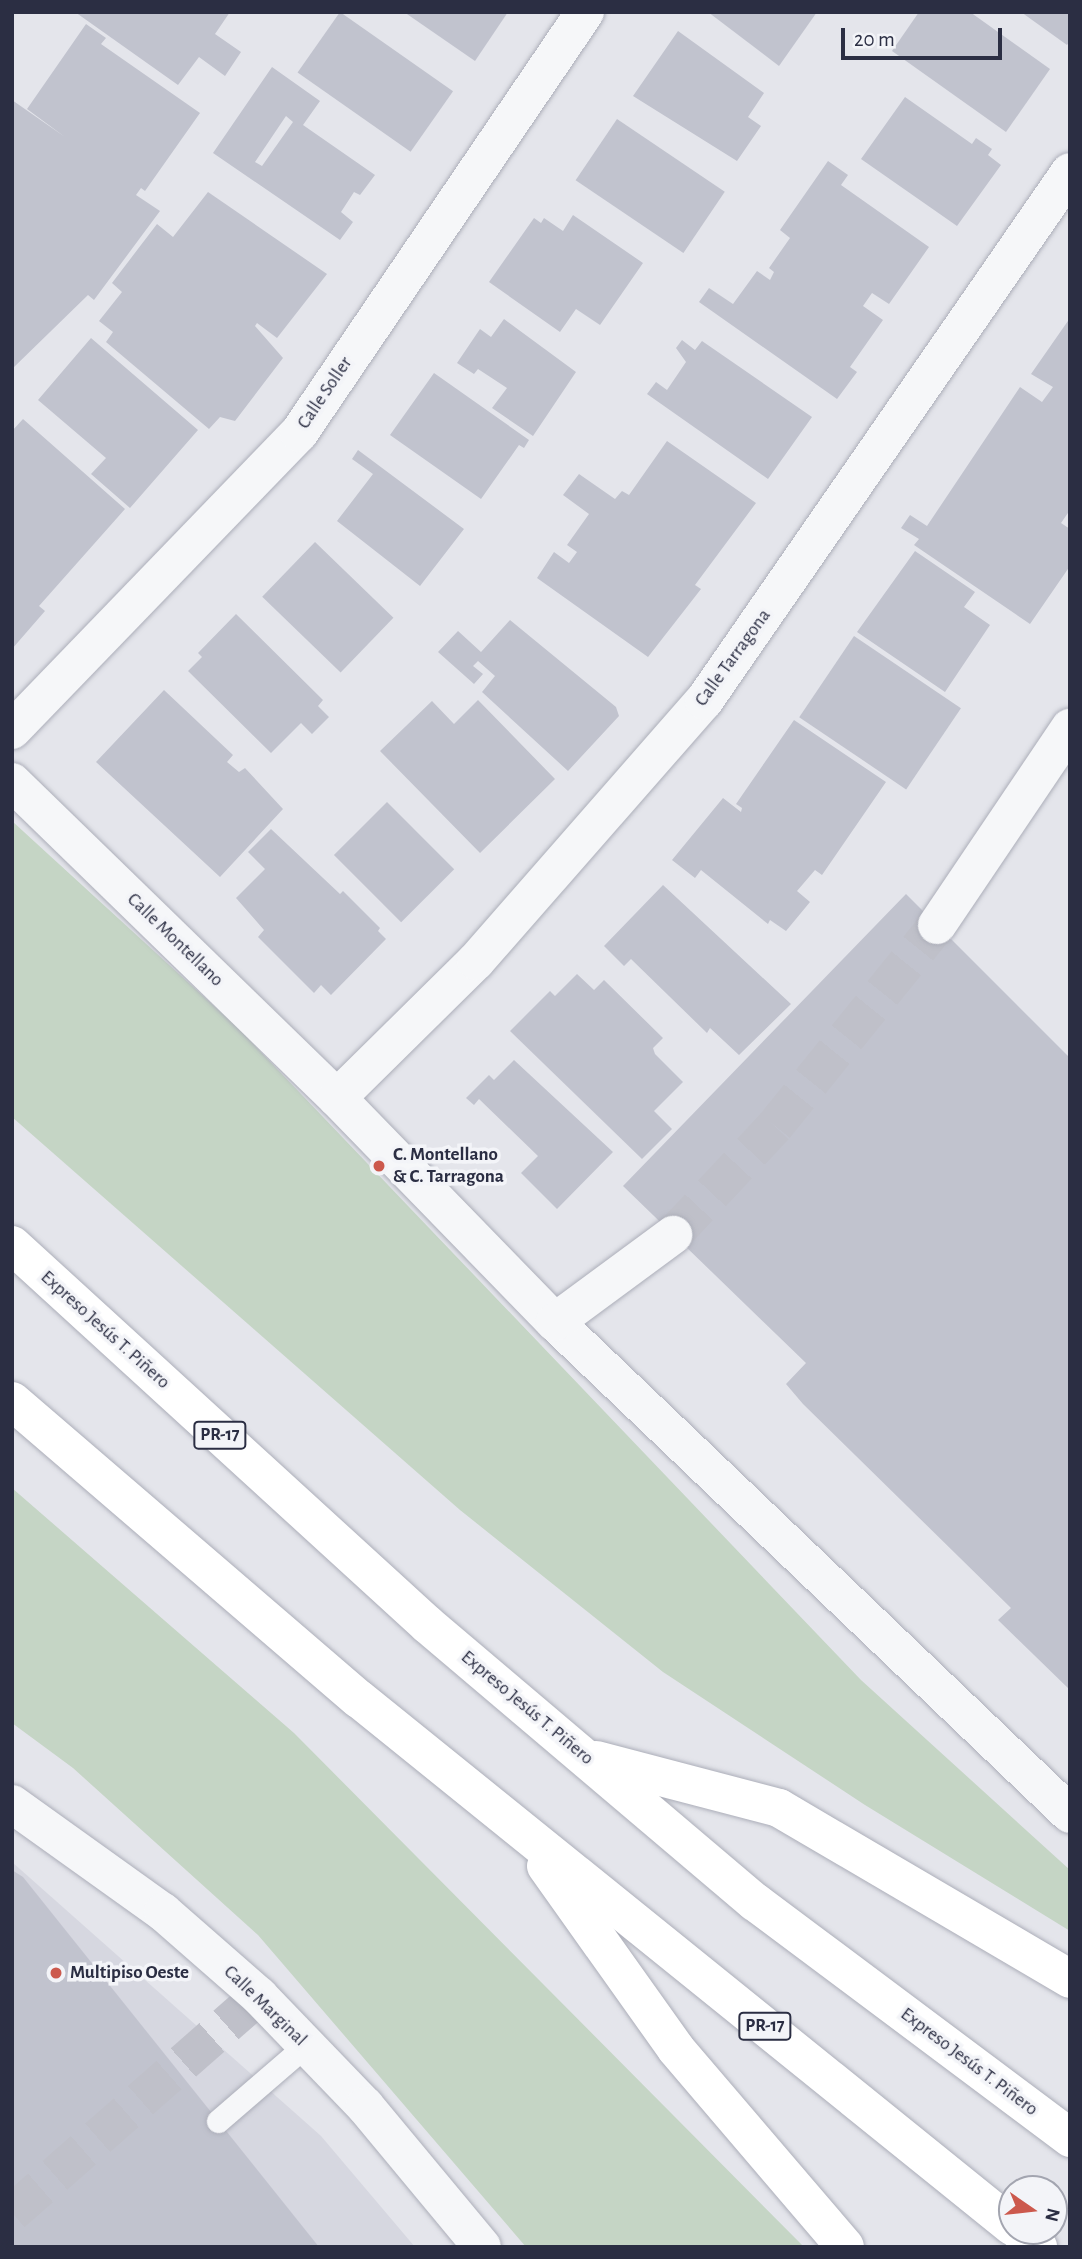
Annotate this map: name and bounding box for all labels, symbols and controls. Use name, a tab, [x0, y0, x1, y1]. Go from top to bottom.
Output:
scale bar	[844, 14, 1005, 58]
text: 20 m	[854, 29, 895, 50]
street label: Calle Soller	[293, 353, 357, 433]
street label: Calle Tarragona	[690, 605, 776, 711]
street label: Calle Montellano	[122, 888, 228, 992]
place label: C. Montellano & C. Tarragona	[393, 1144, 504, 1188]
marker: C. Montellano & C. Tarragona	[371, 1158, 387, 1174]
street label: Expreso Jesús T. Piñero	[36, 1266, 174, 1394]
road number: PR-17	[192, 1420, 248, 1450]
street label: Expreso Jesús T. Piñero	[456, 1646, 598, 1770]
street label: Calle Marginal	[219, 1961, 311, 2051]
place label: Multipiso Oeste	[70, 1962, 189, 1984]
marker: Multipiso Oeste	[48, 1965, 64, 1981]
street label: Expreso Jesús T. Piñero	[896, 2003, 1042, 2121]
road number: PR-17	[737, 2012, 793, 2040]
north arrow	[998, 2175, 1068, 2245]
text: N	[1041, 2206, 1063, 2223]

